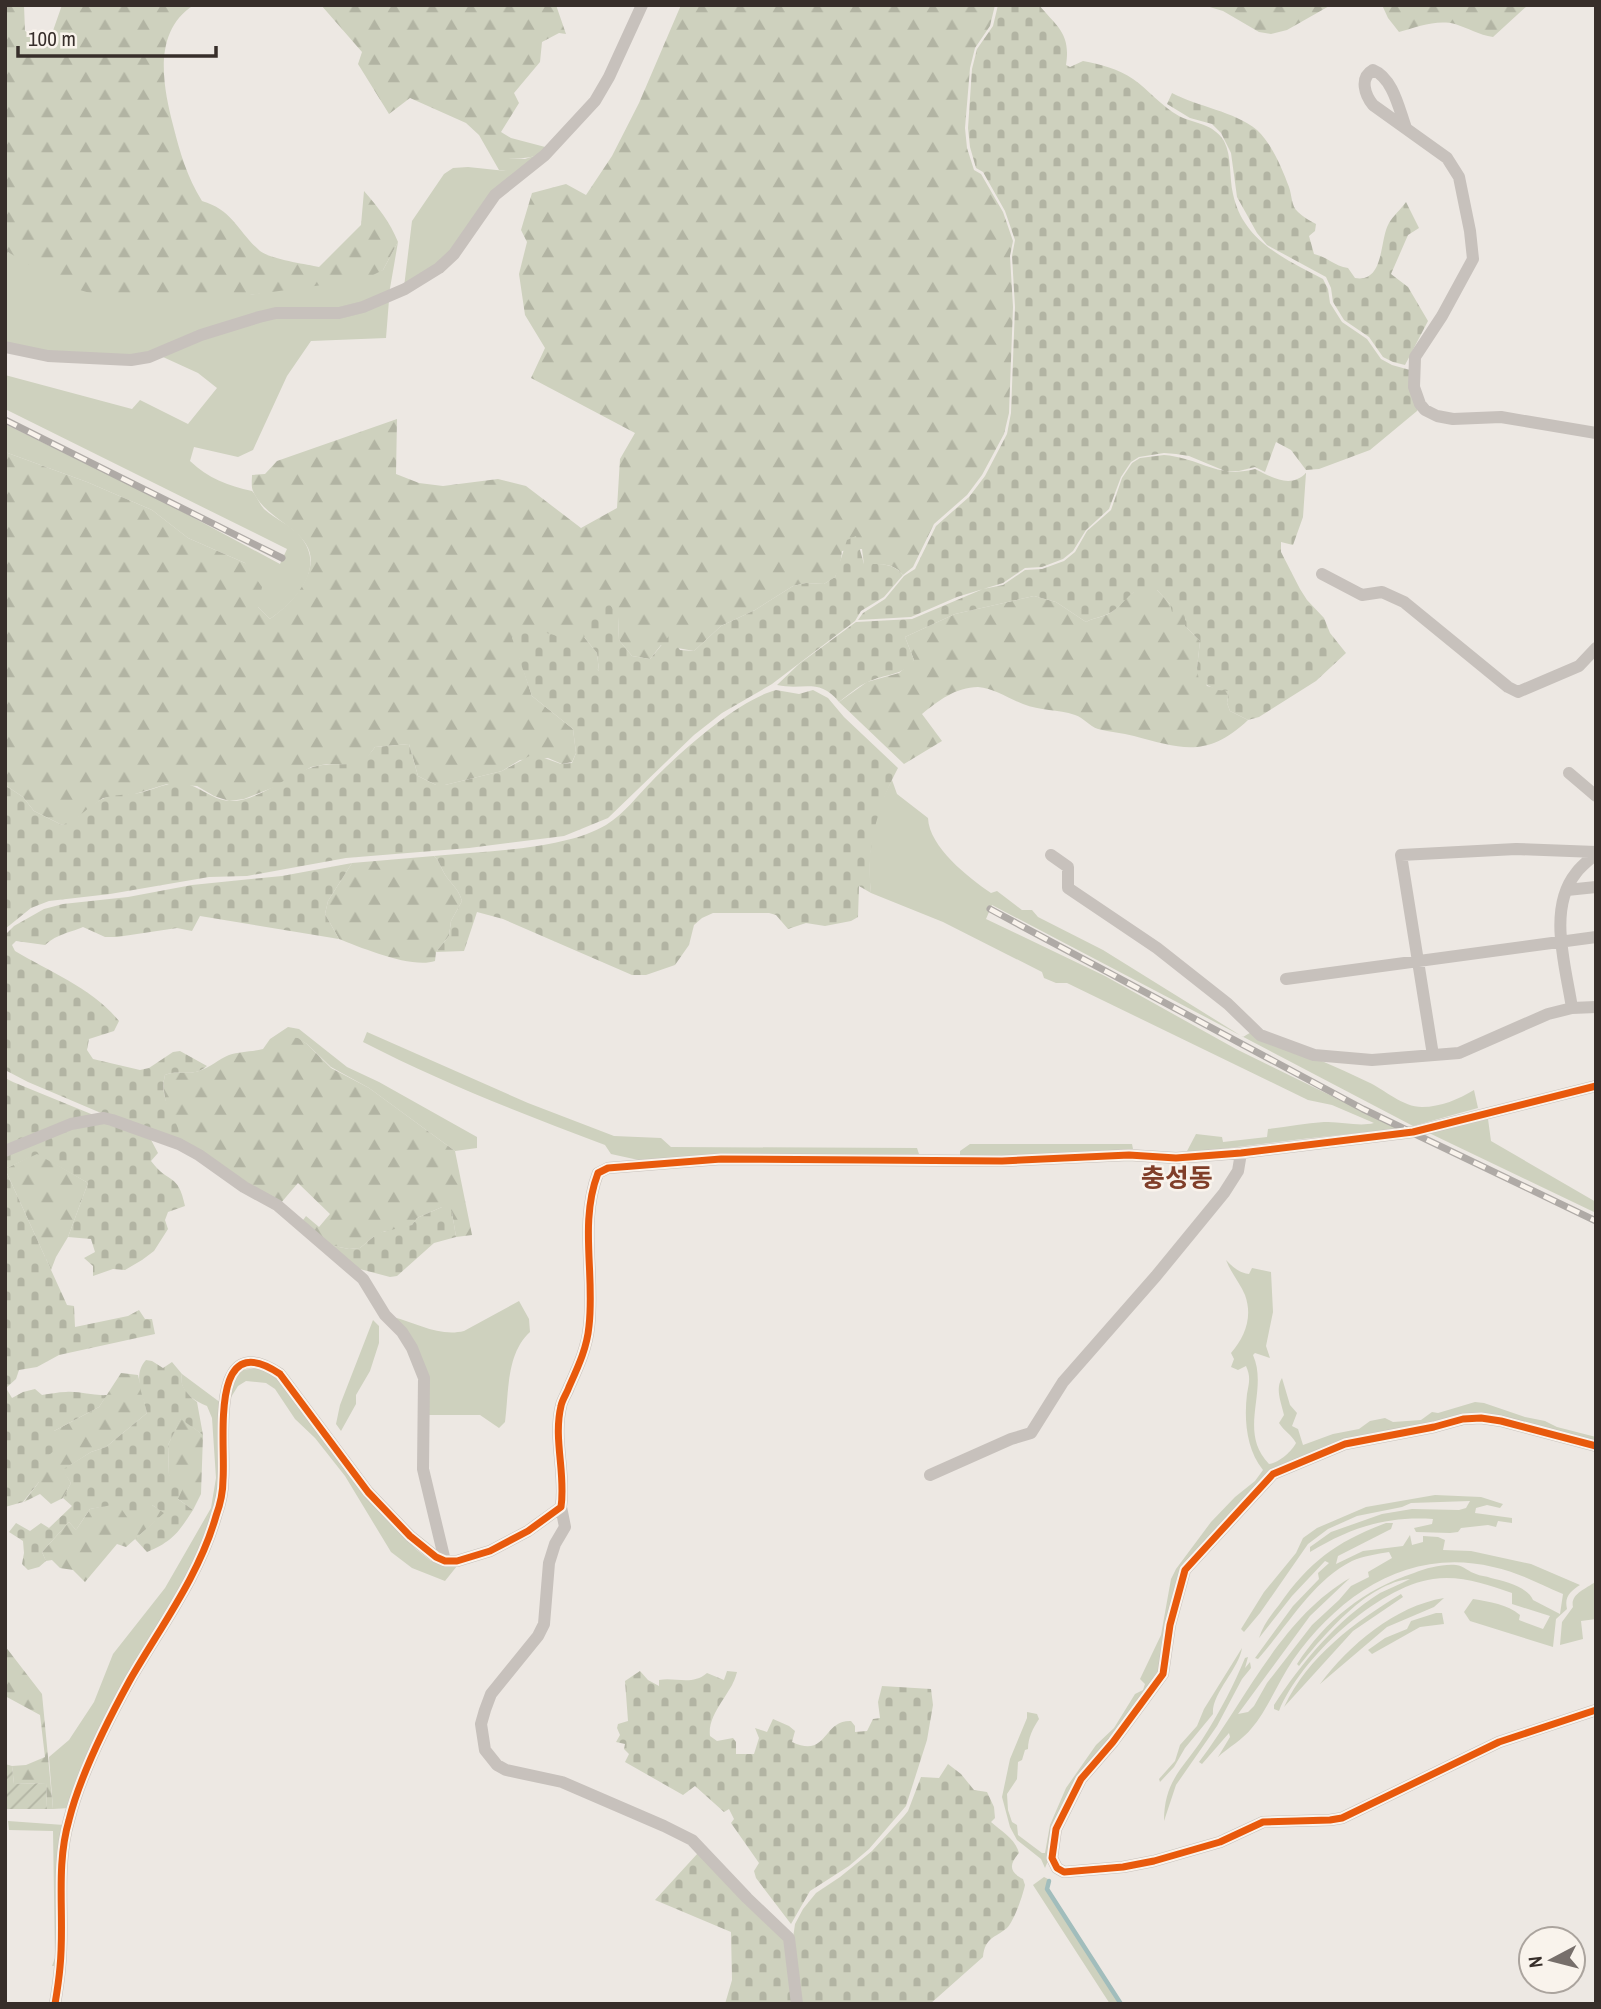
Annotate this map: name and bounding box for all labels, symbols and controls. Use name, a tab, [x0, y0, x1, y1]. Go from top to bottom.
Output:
scale bar	[18, 14, 215, 58]
text: 100 m	[28, 24, 76, 53]
district label: 충성동	[1141, 1160, 1213, 1195]
north arrow	[1517, 1925, 1587, 1995]
text: N	[1522, 1955, 1549, 1969]

